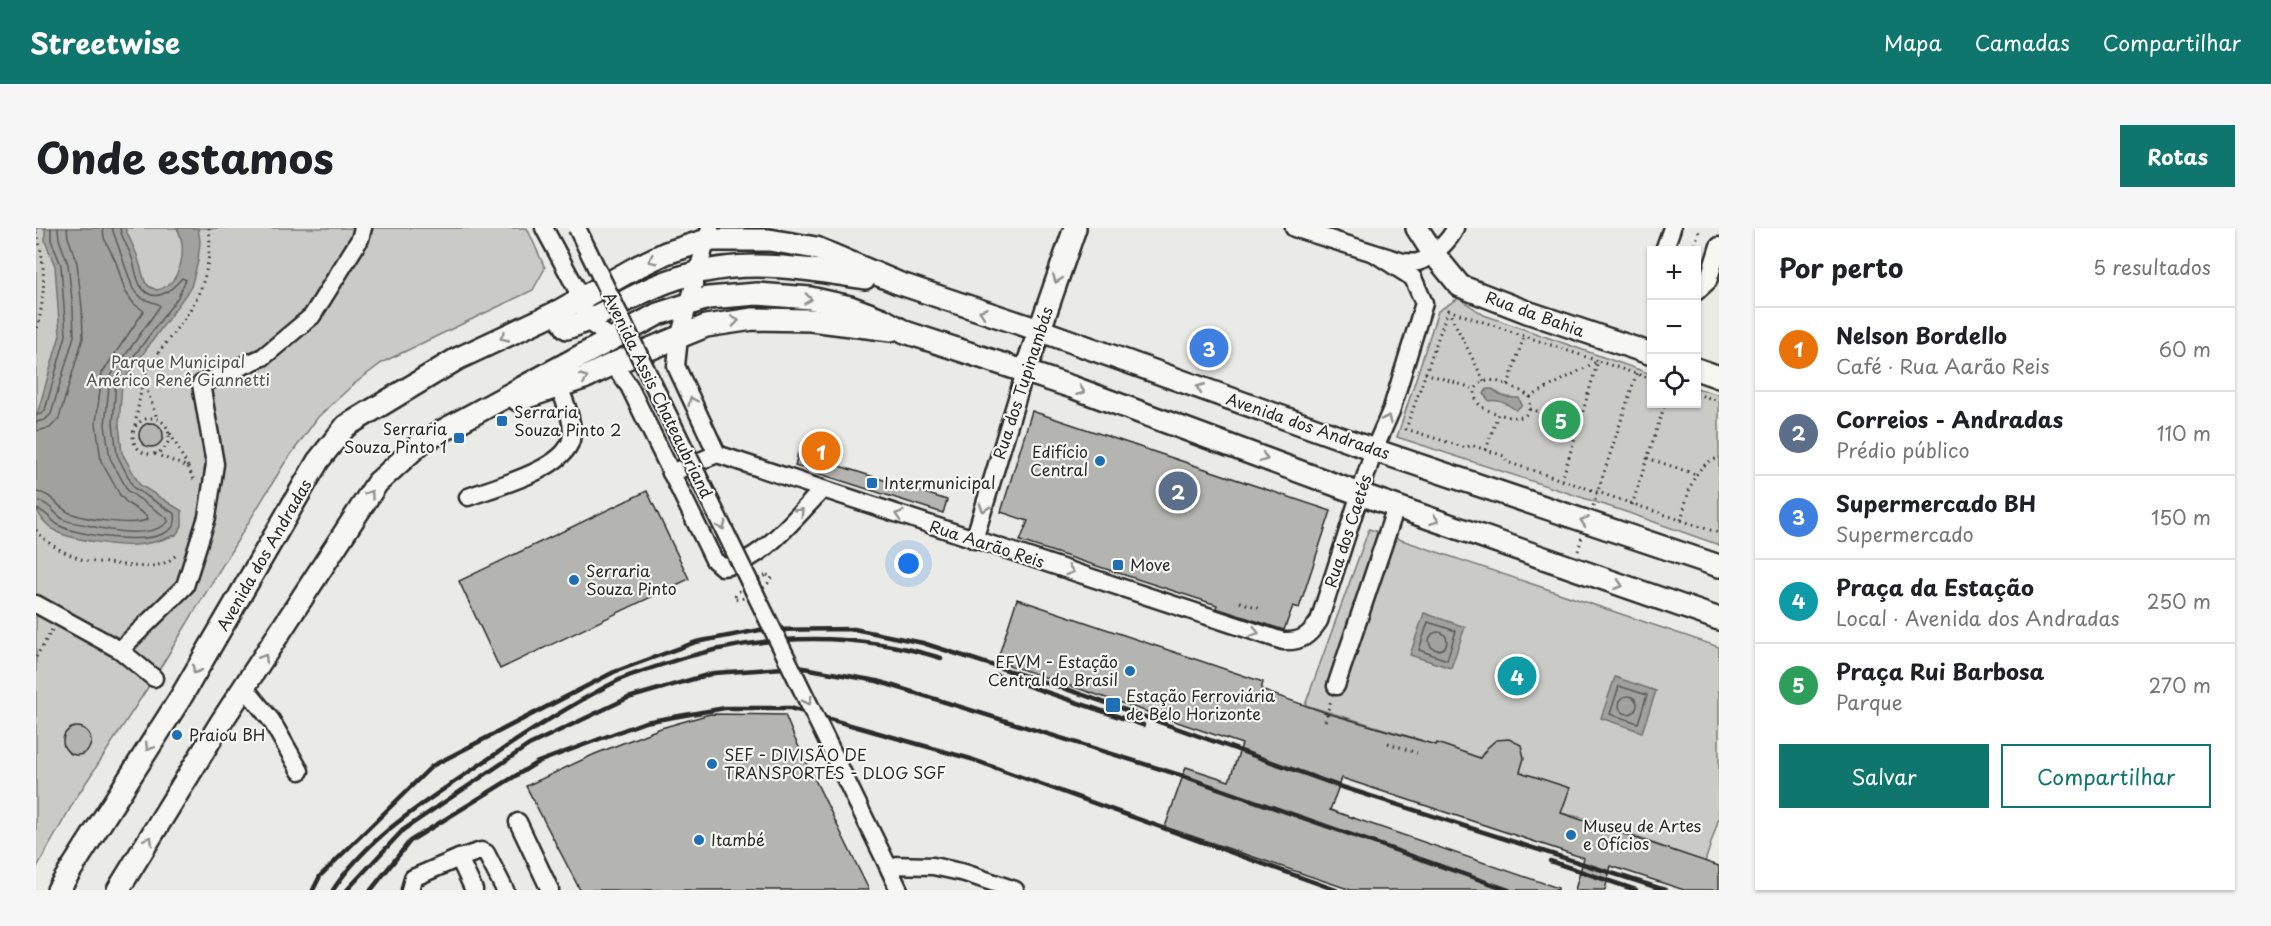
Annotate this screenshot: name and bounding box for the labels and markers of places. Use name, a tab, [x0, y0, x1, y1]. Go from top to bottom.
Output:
pin: 3	[1190, 326, 1228, 370]
pin: 5	[1542, 398, 1580, 442]
place label: Serraria Souza Pinto 2	[514, 399, 621, 441]
marker: Serraria Souza Pinto 2	[495, 414, 509, 428]
place label: Serraria Souza Pinto 1	[344, 416, 447, 458]
pin: 1	[802, 428, 840, 474]
marker: Serraria Souza Pinto 1	[452, 431, 466, 445]
place label: Edifício Central	[1030, 439, 1088, 481]
marker: Edifício Central	[1093, 454, 1107, 468]
pin: 2	[1158, 468, 1198, 514]
place label: Intermunicipal	[884, 470, 996, 494]
marker: Intermunicipal	[865, 476, 879, 490]
place label: Move	[1130, 552, 1171, 576]
place label: Serraria Souza Pinto	[586, 558, 677, 600]
marker: Move	[1111, 558, 1125, 572]
marker: Serraria Souza Pinto	[567, 573, 581, 587]
place label: EFVM - Estação Central do Brasil	[988, 649, 1118, 691]
pin: 4	[1498, 654, 1536, 698]
marker: EFVM - Estação Central do Brasil	[1123, 664, 1137, 678]
place label: Estação Ferroviária de Belo Horizonte	[1126, 683, 1275, 725]
marker: Estação Ferroviária de Belo Horizonte	[1104, 696, 1122, 714]
place label: Praiou BH	[189, 722, 266, 746]
marker: Praiou BH	[170, 728, 184, 742]
place label: SEF - DIVISÃO DE TRANSPORTES - DLOG SGF	[724, 742, 946, 784]
marker: SEF - DIVISÃO DE TRANSPORTES - DLOG SGF	[705, 757, 719, 771]
place label: Museu de Artes e Ofícios	[1583, 813, 1701, 855]
place label: Itambé	[711, 827, 765, 851]
marker: Museu de Artes e Ofícios	[1564, 828, 1578, 842]
marker: Itambé	[692, 833, 706, 847]

